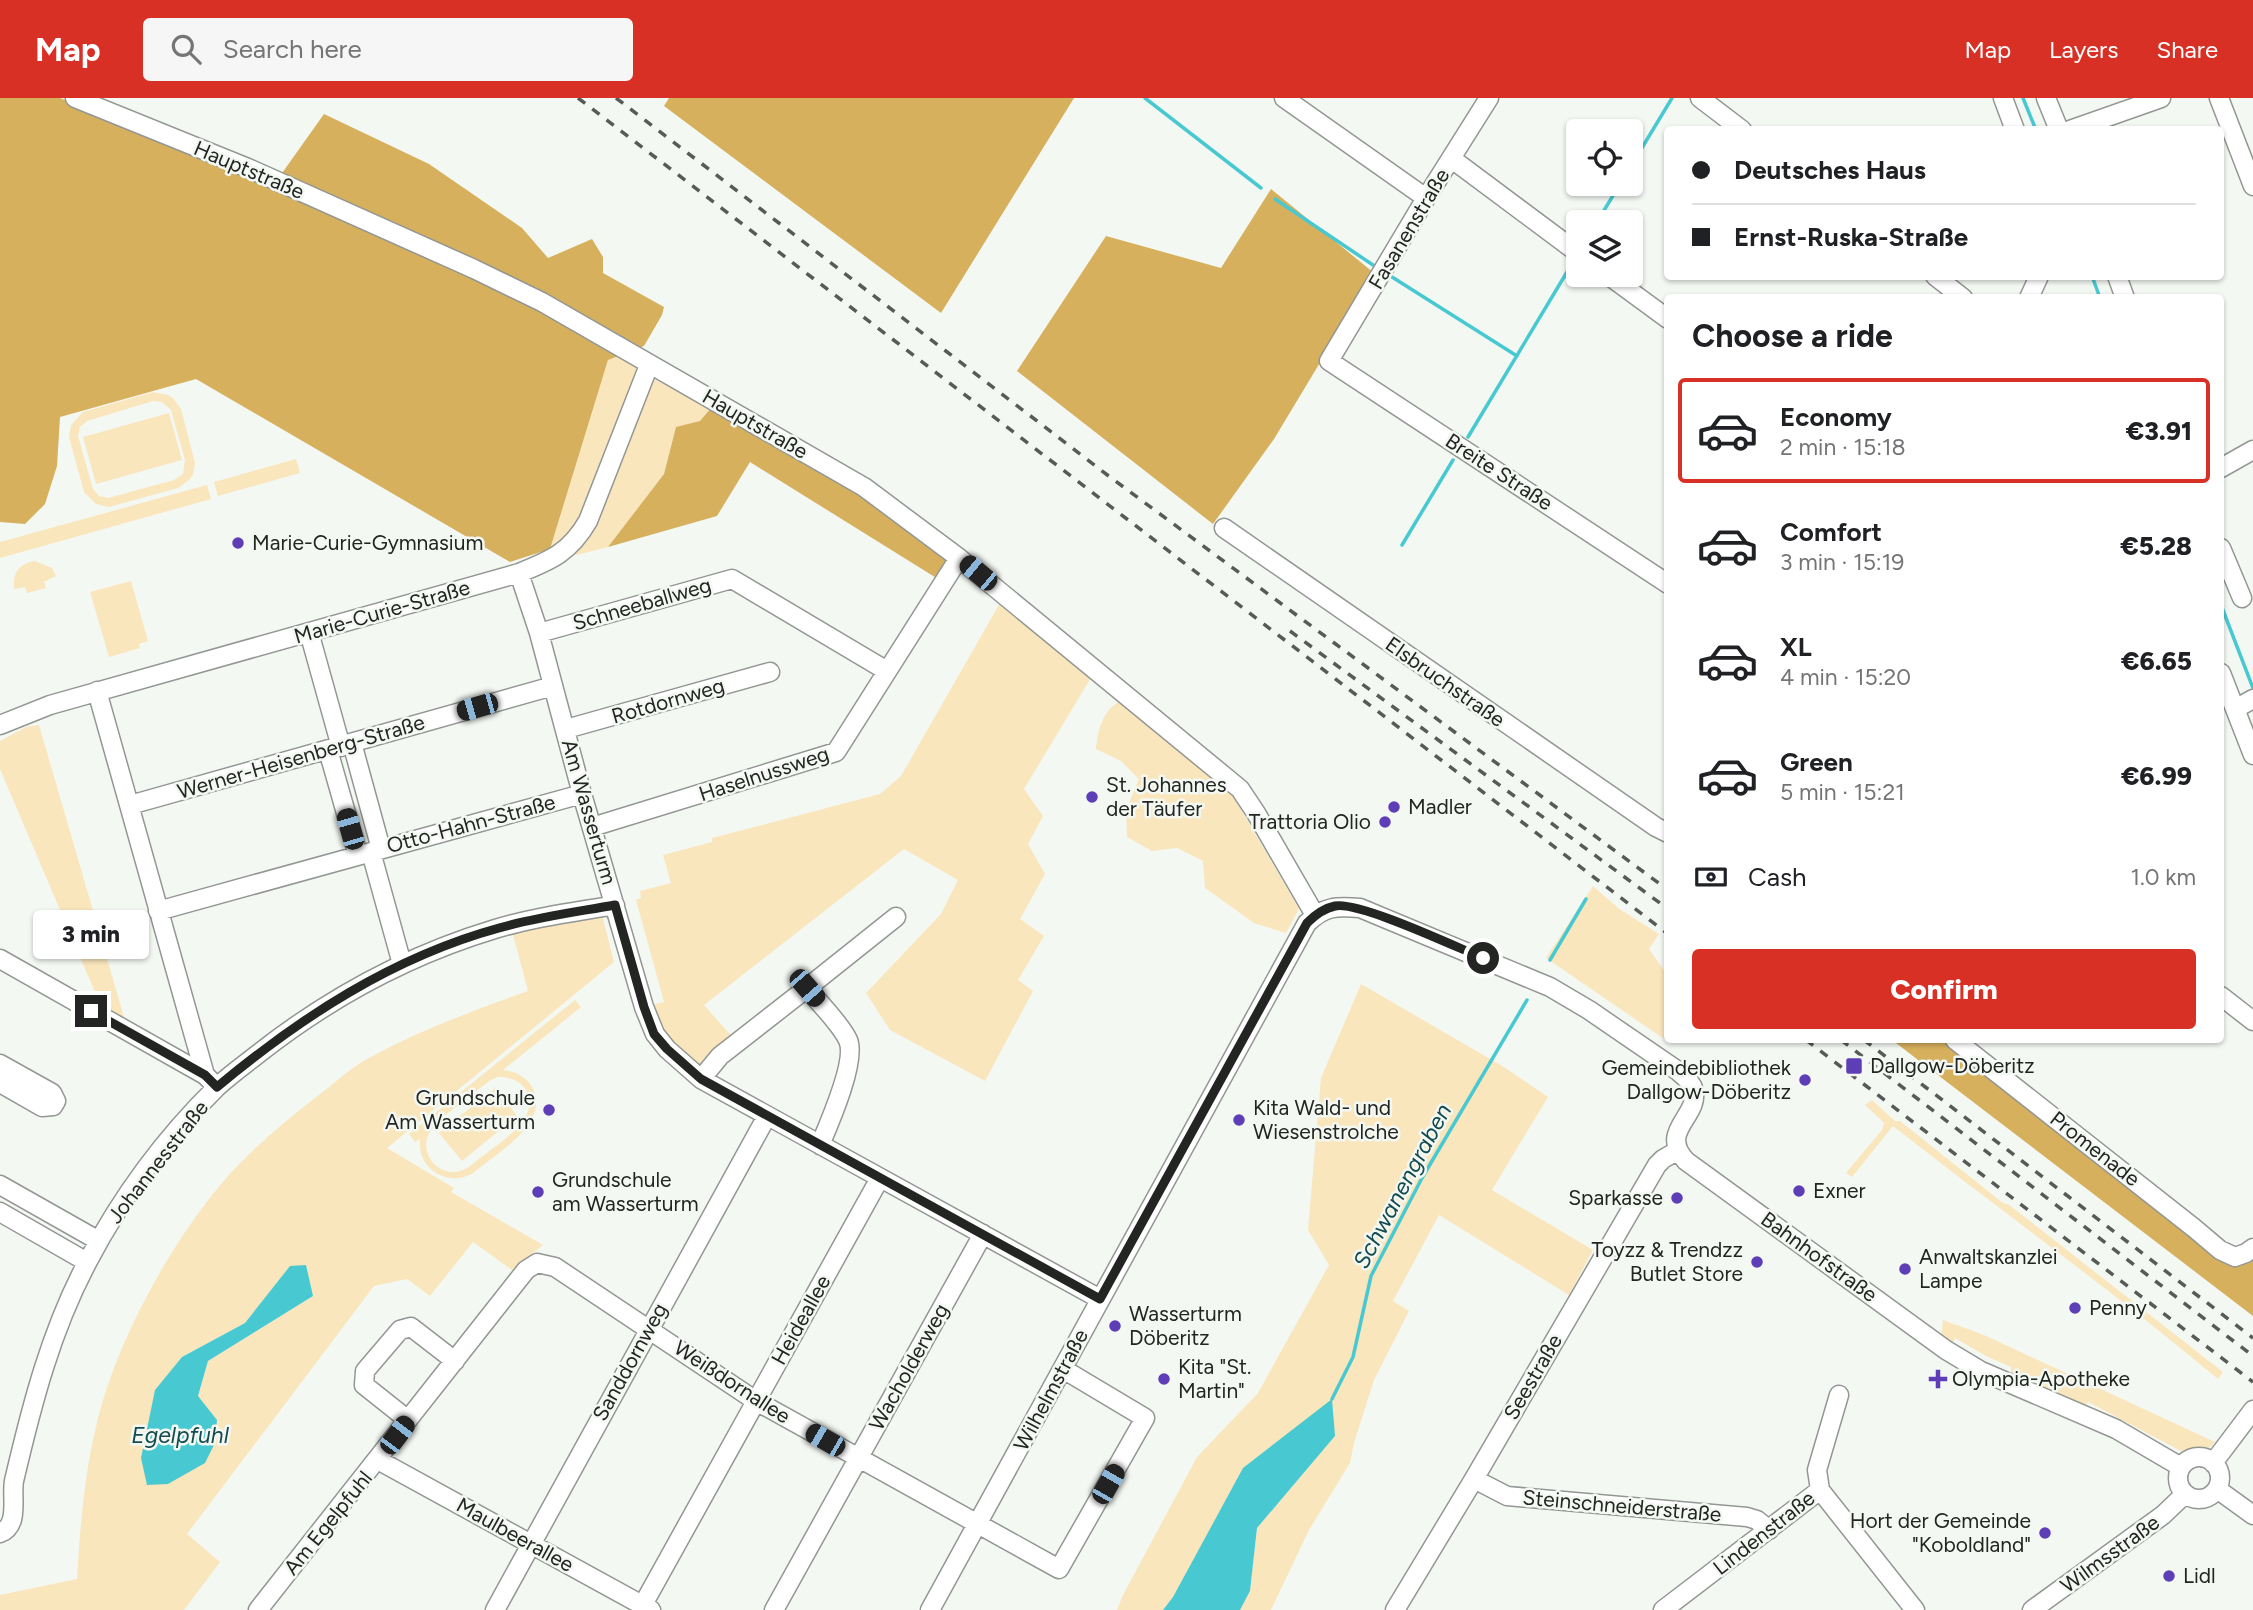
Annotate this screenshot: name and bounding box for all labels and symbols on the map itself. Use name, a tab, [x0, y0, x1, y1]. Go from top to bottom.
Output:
street label: Hauptstraße	[190, 135, 308, 204]
street label: Fasanenstraße	[1363, 164, 1454, 294]
street label: Hauptstraße	[698, 383, 812, 464]
street label: Breite Straße	[1441, 428, 1558, 515]
place label: Marie-Curie-Gymnasium	[252, 530, 483, 555]
marker: Marie-Curie-Gymnasium	[230, 535, 246, 551]
car	[956, 551, 1001, 595]
street label: Schneeballweg	[570, 572, 714, 635]
street label: Marie-Curie-Straße	[291, 574, 473, 649]
street label: Elsbruchstraße	[1381, 631, 1510, 732]
street label: Rotdornweg	[608, 672, 727, 729]
car	[454, 691, 501, 723]
street label: Werner-Heisenberg-Straße	[174, 709, 427, 804]
street label: Am Wasserturm	[557, 736, 622, 887]
street label: Haselnussweg	[696, 741, 832, 806]
place label: St. Johannes der Täufer	[1106, 772, 1227, 821]
street label: Otto-Hahn-Straße	[384, 789, 558, 858]
marker: St. Johannes der Täufer	[1084, 789, 1100, 805]
place label: Madler	[1408, 794, 1472, 819]
marker: Madler	[1386, 799, 1402, 815]
car	[335, 806, 366, 852]
place label: Trattoria Olio	[1249, 809, 1371, 834]
marker: Trattoria Olio	[1377, 814, 1393, 830]
callout: 3 min	[33, 909, 149, 958]
route start	[1467, 942, 1499, 974]
car	[786, 965, 829, 1011]
route end	[75, 995, 107, 1027]
place label: Dallgow-Döberitz	[1870, 1053, 2034, 1078]
place label: Gemeindebibliothek Dallgow-Döberitz	[1601, 1055, 1792, 1104]
marker: Dallgow-Döberitz	[1844, 1056, 1864, 1076]
marker: Gemeindebibliothek Dallgow-Döberitz	[1797, 1072, 1813, 1088]
place label: Grundschule Am Wasserturm	[385, 1085, 535, 1134]
street label: Johannesstraße	[102, 1095, 213, 1228]
place label: Kita Wald- und Wiesenstrolche	[1253, 1095, 1399, 1144]
water label: Schwanengraben	[1347, 1099, 1457, 1273]
marker: Grundschule Am Wasserturm	[541, 1102, 557, 1118]
street label: Promenade	[2045, 1106, 2145, 1191]
marker: Kita Wald- und Wiesenstrolche	[1231, 1112, 1247, 1128]
place label: Grundschule am Wasserturm	[552, 1167, 699, 1216]
place label: Exner	[1813, 1178, 1866, 1203]
marker: Exner	[1791, 1183, 1807, 1199]
marker: Grundschule am Wasserturm	[530, 1184, 546, 1200]
place label: Sparkasse	[1568, 1185, 1663, 1210]
marker: Sparkasse	[1669, 1190, 1685, 1206]
street label: Bahnhofstraße	[1756, 1206, 1882, 1307]
place label: Toyzz & Trendzz Butlet Store	[1591, 1237, 1743, 1286]
place label: Anwaltskanzlei Lampe	[1919, 1244, 2058, 1293]
marker: Toyzz & Trendzz Butlet Store	[1749, 1254, 1765, 1270]
marker: Anwaltskanzlei Lampe	[1897, 1261, 1913, 1277]
street label: Heideallee	[766, 1271, 835, 1369]
place label: Penny	[2089, 1295, 2147, 1320]
street label: Sanddornweg	[587, 1298, 672, 1425]
street label: Wacholderweg	[864, 1299, 954, 1434]
marker: Penny	[2067, 1300, 2083, 1316]
place label: Wasserturm Döberitz	[1129, 1301, 1242, 1350]
marker: Wasserturm Döberitz	[1107, 1318, 1123, 1334]
street label: Wilhelmstraße	[1008, 1325, 1093, 1455]
street label: Seestraße	[1498, 1330, 1567, 1424]
street label: Weißdornallee	[669, 1335, 795, 1428]
place label: Kita "St. Martin"	[1178, 1354, 1251, 1403]
place label: Olympia-Apotheke	[1952, 1366, 2130, 1391]
marker: Kita "St. Martin"	[1156, 1371, 1172, 1387]
marker: Olympia-Apotheke	[1930, 1371, 1946, 1387]
car	[376, 1412, 419, 1458]
car	[802, 1420, 849, 1460]
water label: Egelpfuhl	[131, 1421, 230, 1449]
car	[1089, 1461, 1128, 1507]
street label: Am Egelpfuhl	[278, 1466, 377, 1580]
street label: Steinschneiderstraße	[1522, 1484, 1722, 1527]
street label: Lindenstraße	[1708, 1485, 1819, 1580]
street label: Maulbeerallee	[452, 1492, 578, 1577]
place label: Hort der Gemeinde "Koboldland"	[1850, 1508, 2031, 1557]
street label: Wilmsstraße	[2055, 1509, 2164, 1598]
marker: Hort der Gemeinde "Koboldland"	[2037, 1525, 2053, 1541]
place label: Lidl	[2183, 1563, 2216, 1588]
marker: Lidl	[2161, 1568, 2177, 1584]

